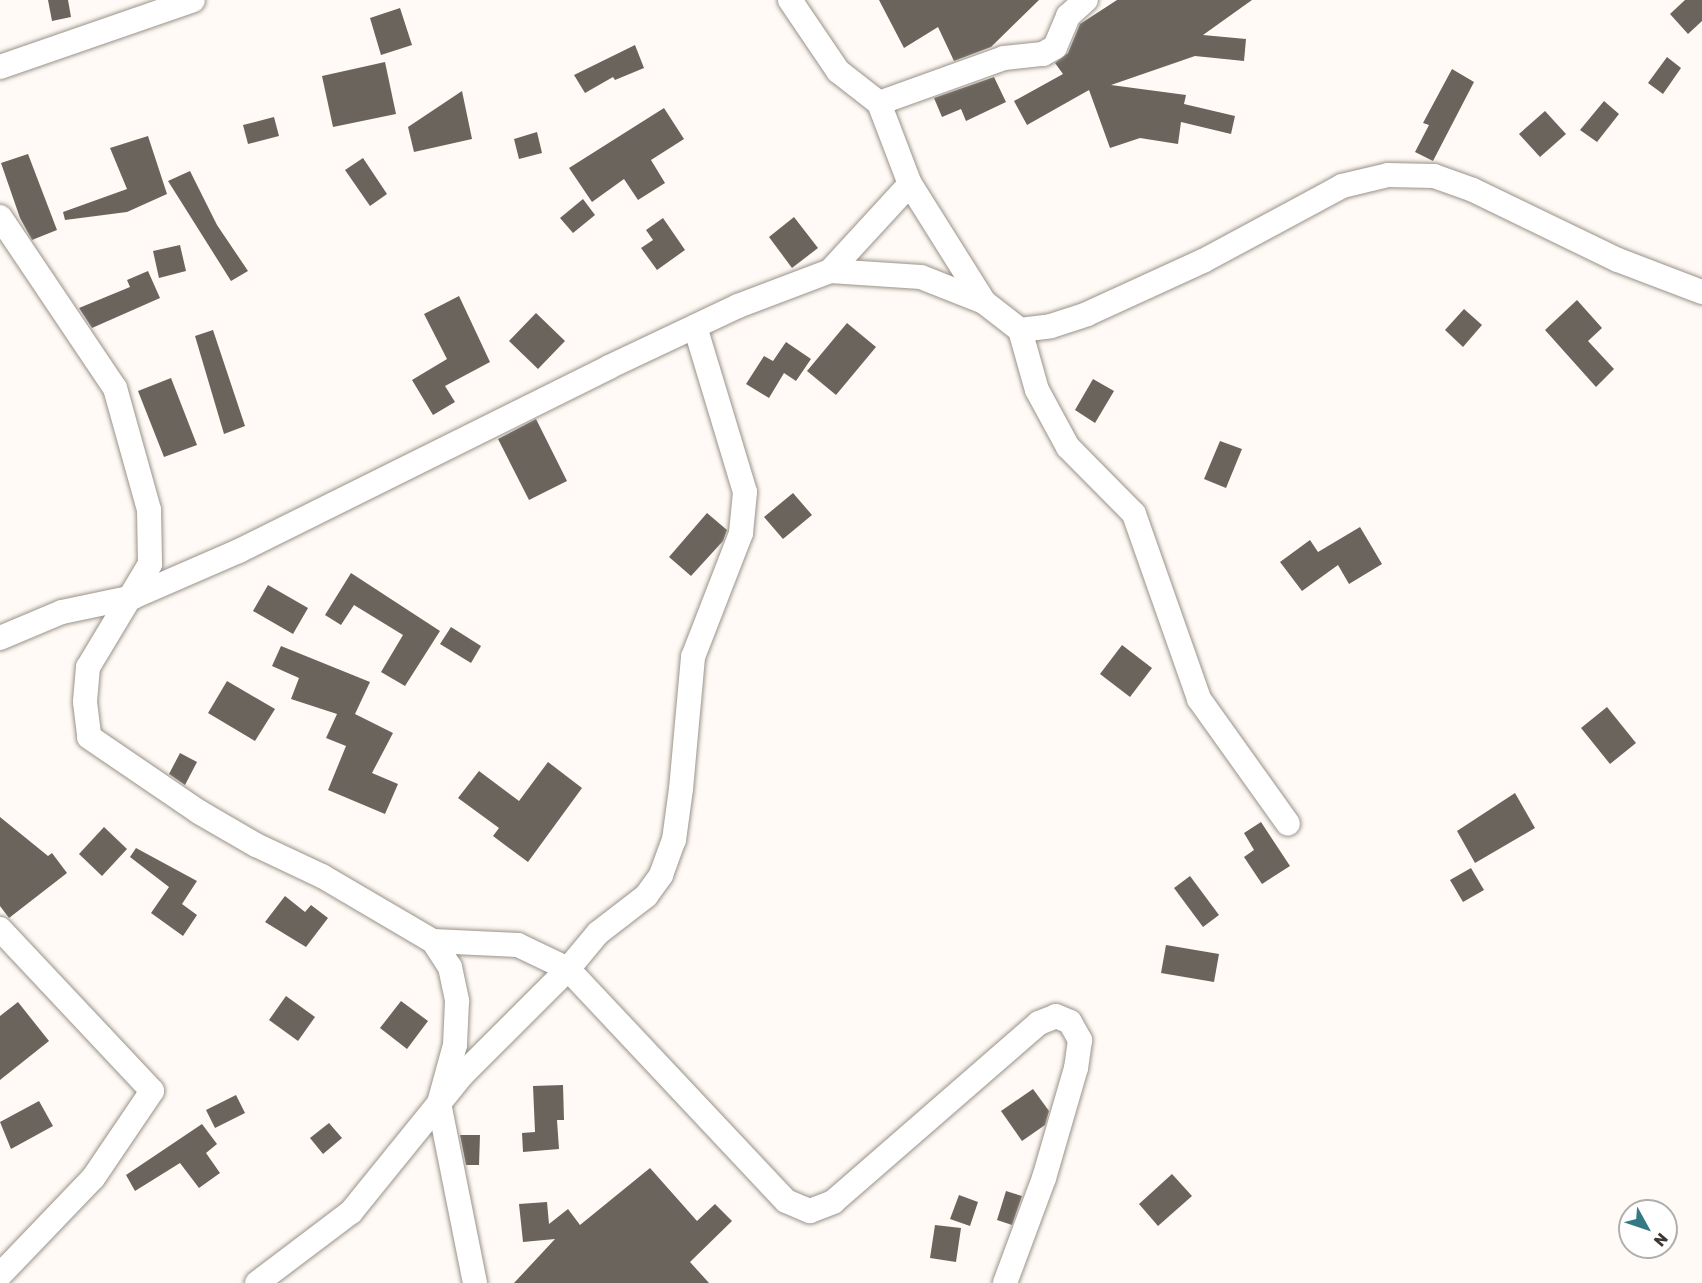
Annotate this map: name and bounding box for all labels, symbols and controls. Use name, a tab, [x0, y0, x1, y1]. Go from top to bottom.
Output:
north arrow	[1618, 1199, 1678, 1259]
text: N	[1650, 1229, 1672, 1250]

